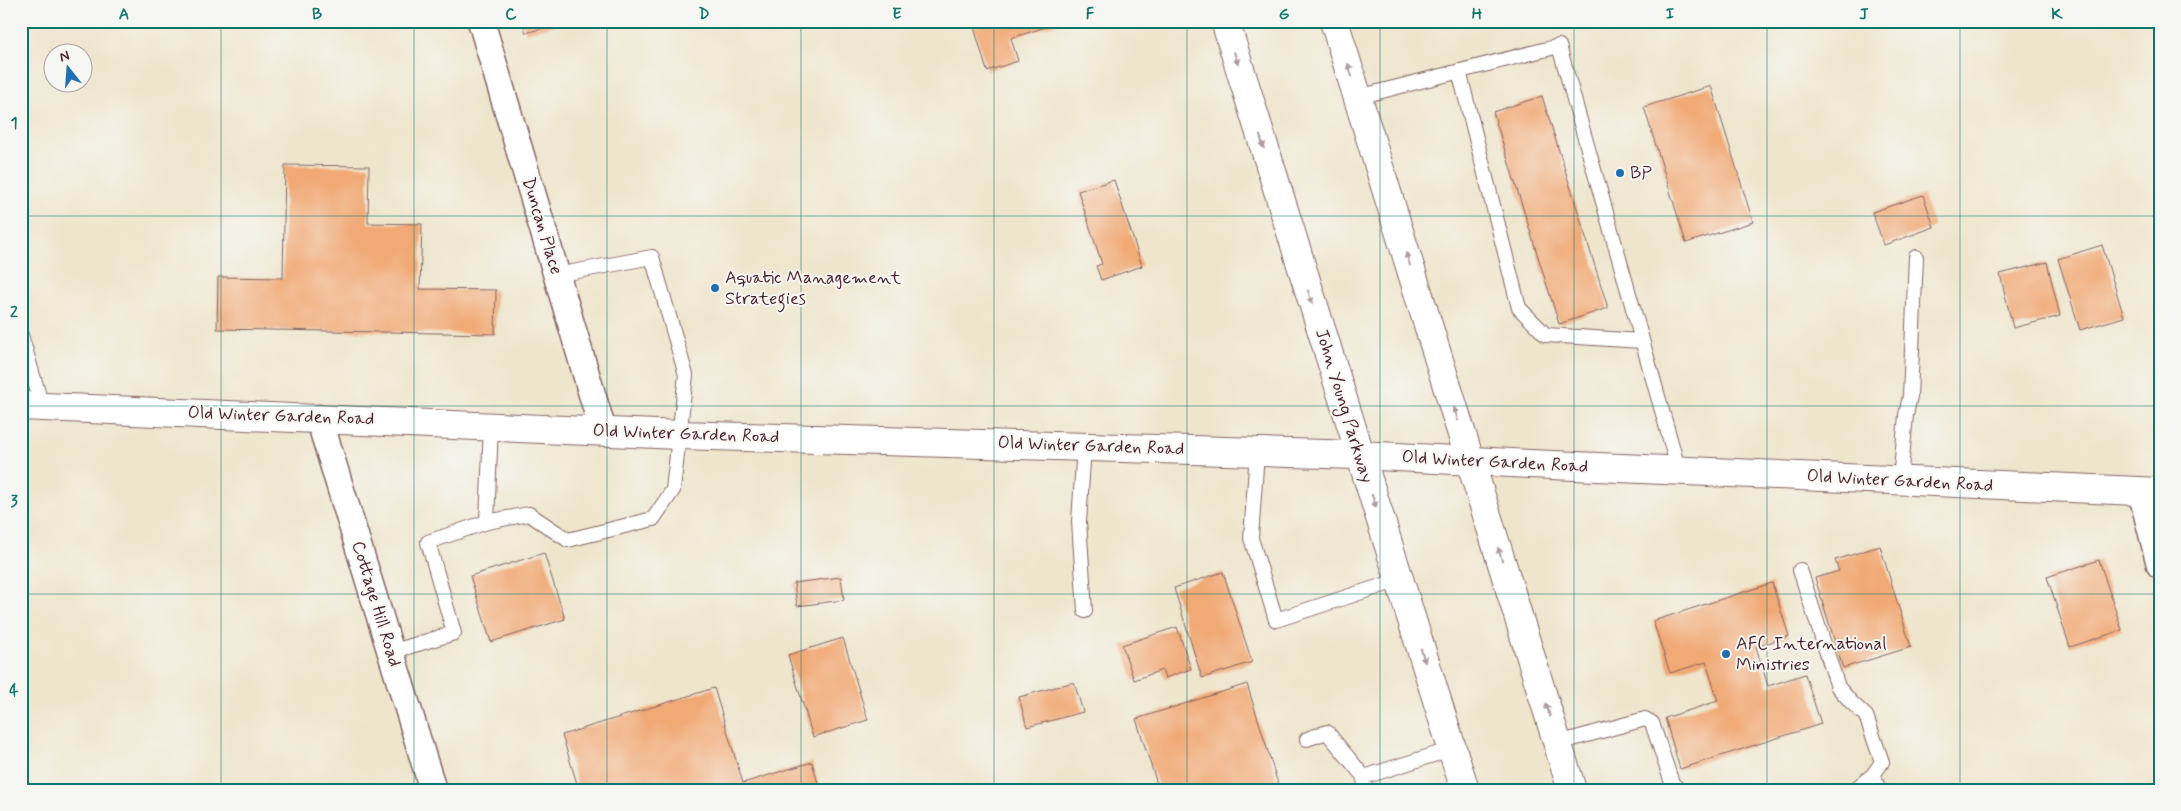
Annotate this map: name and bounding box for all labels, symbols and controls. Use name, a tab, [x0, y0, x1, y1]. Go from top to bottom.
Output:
text: A	[119, 4, 129, 25]
text: B	[312, 4, 322, 25]
text: C	[505, 4, 517, 25]
text: D	[698, 4, 710, 25]
text: E	[892, 4, 902, 25]
text: F	[1086, 4, 1095, 25]
text: G	[1279, 4, 1290, 25]
text: H	[1472, 4, 1483, 25]
text: I	[1666, 4, 1675, 25]
text: J	[1859, 4, 1869, 25]
text: K	[2051, 4, 2063, 25]
north arrow	[42, 42, 92, 92]
text: N	[57, 47, 72, 66]
one-way arrow	[1233, 51, 1241, 66]
one-way arrow	[1345, 63, 1353, 78]
text: 1	[10, 113, 18, 134]
one-way arrow	[1259, 134, 1267, 149]
place label: BP	[1630, 161, 1652, 185]
marker: BP	[1614, 167, 1626, 179]
street label: Duncan Place	[516, 175, 568, 277]
one-way arrow	[1404, 251, 1412, 266]
place label: Aquatic Management Strategies	[725, 266, 902, 313]
marker: Aquatic Management Strategies	[709, 282, 721, 294]
one-way arrow	[1307, 290, 1315, 305]
text: 2	[10, 302, 18, 323]
street label: John Young Parkway	[1308, 326, 1379, 486]
street label: Old Winter Garden Road	[187, 401, 375, 431]
one-way arrow	[1452, 406, 1460, 421]
street label: Old Winter Garden Road	[592, 419, 780, 449]
street label: Old Winter Garden Road	[997, 431, 1185, 461]
street label: Old Winter Garden Road	[1401, 445, 1589, 479]
street label: Old Winter Garden Road	[1806, 464, 1994, 498]
text: 3	[10, 491, 18, 512]
one-way arrow	[1370, 494, 1378, 509]
street label: Cottage Hill Road	[345, 538, 407, 670]
one-way arrow	[1495, 547, 1503, 562]
place label: AFC International Ministries	[1736, 632, 1887, 677]
marker: AFC International Ministries	[1720, 648, 1732, 660]
one-way arrow	[1420, 649, 1428, 664]
text: 4	[9, 680, 19, 701]
one-way arrow	[1543, 702, 1551, 717]

